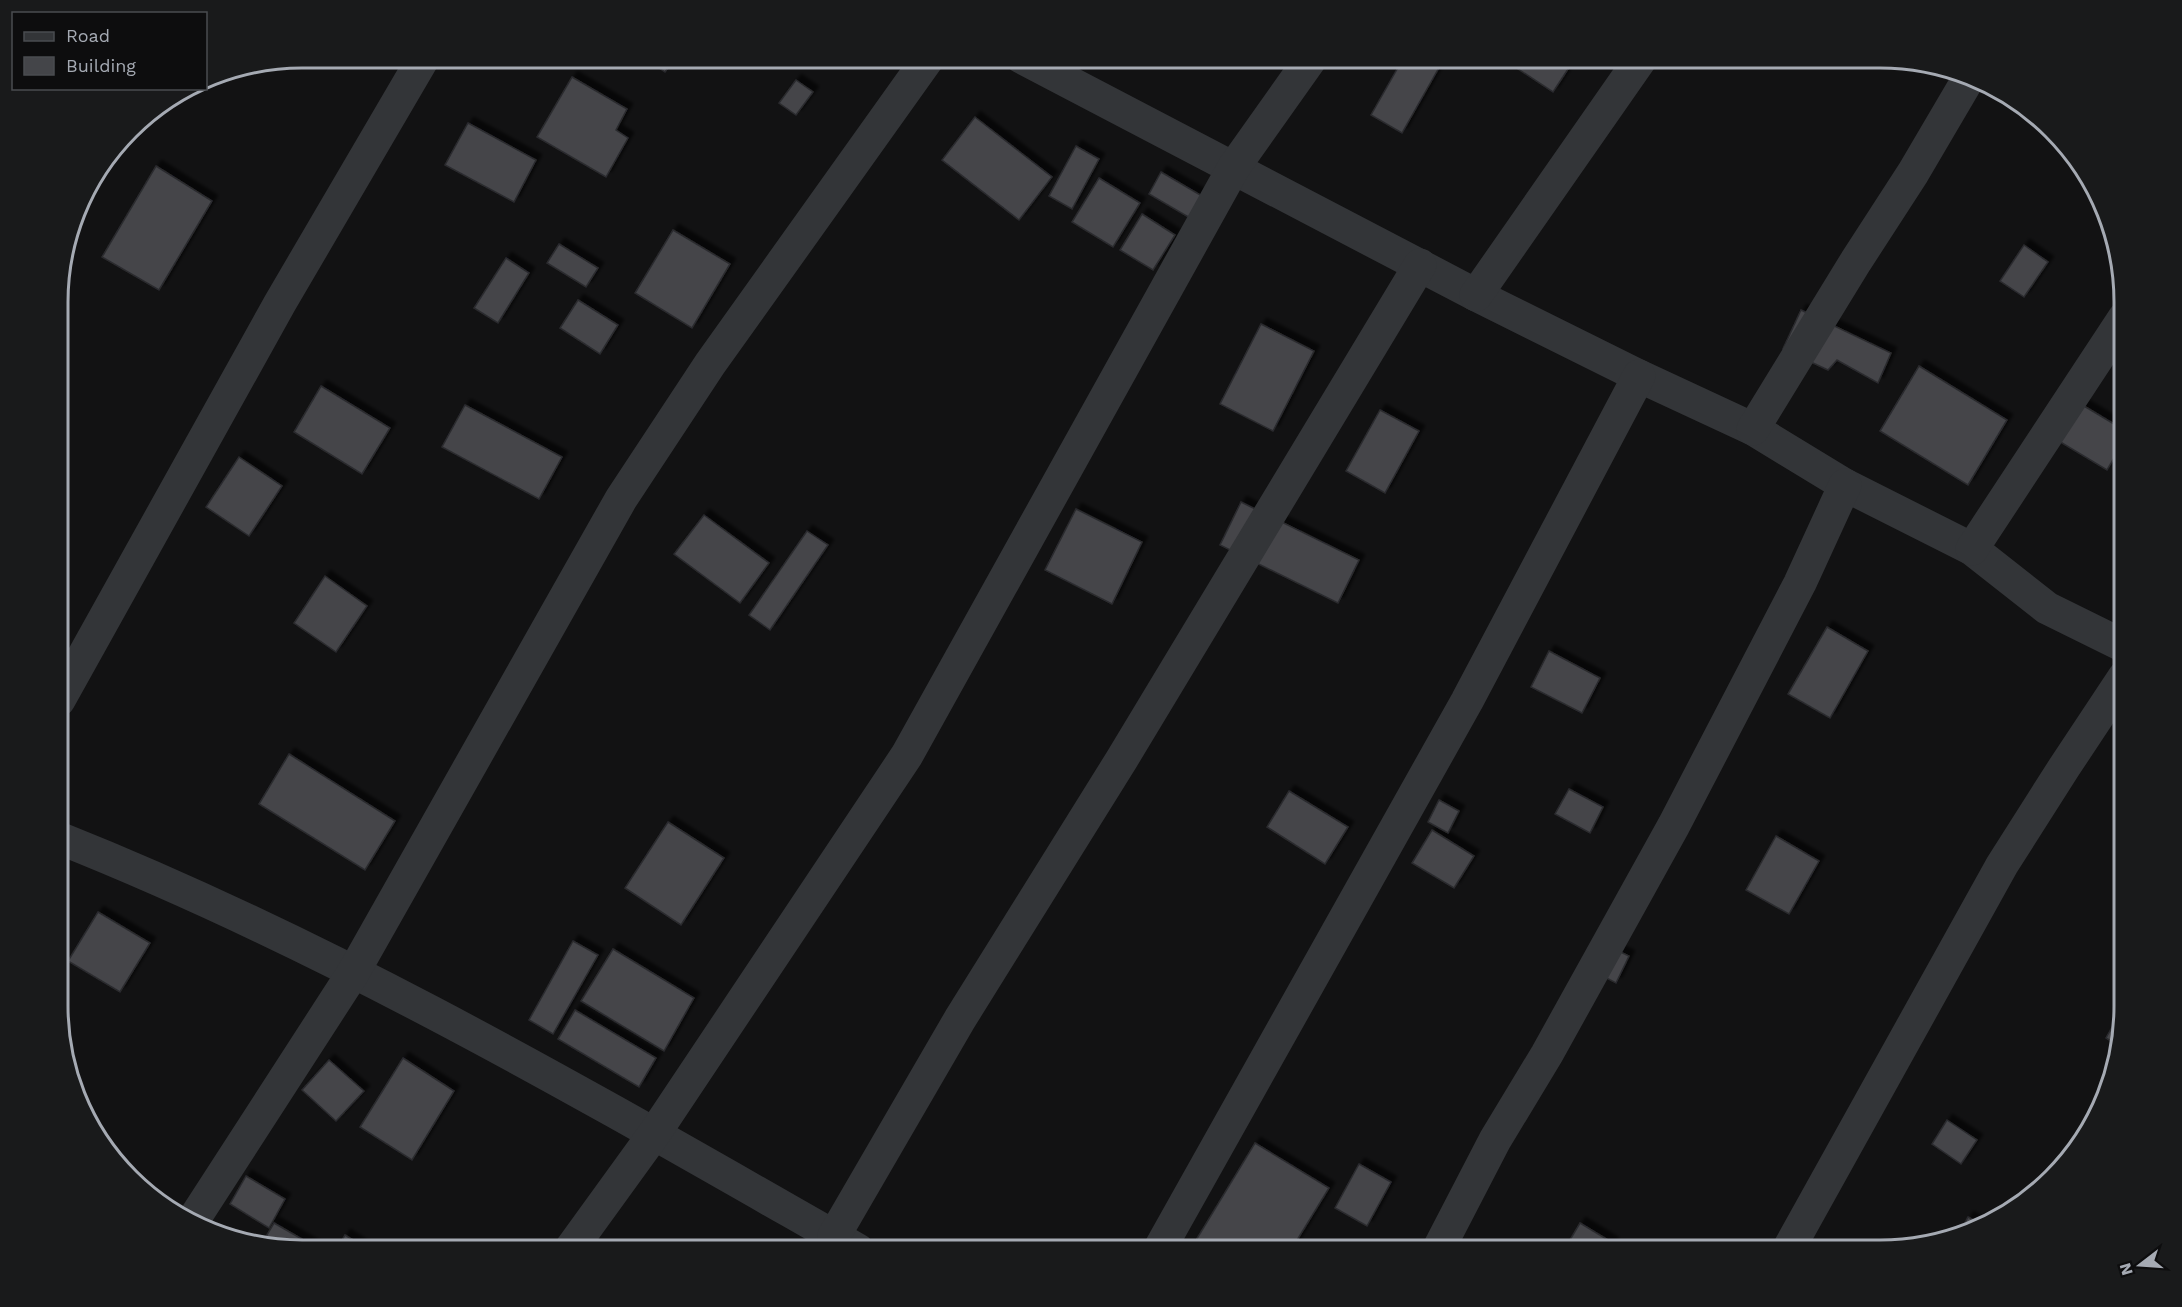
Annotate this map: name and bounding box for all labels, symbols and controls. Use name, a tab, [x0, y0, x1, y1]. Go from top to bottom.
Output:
legend	[12, 12, 207, 90]
text: Road	[66, 25, 110, 46]
text: Building	[66, 55, 136, 76]
north arrow	[2110, 1235, 2170, 1295]
text: N	[2115, 1261, 2137, 1278]

